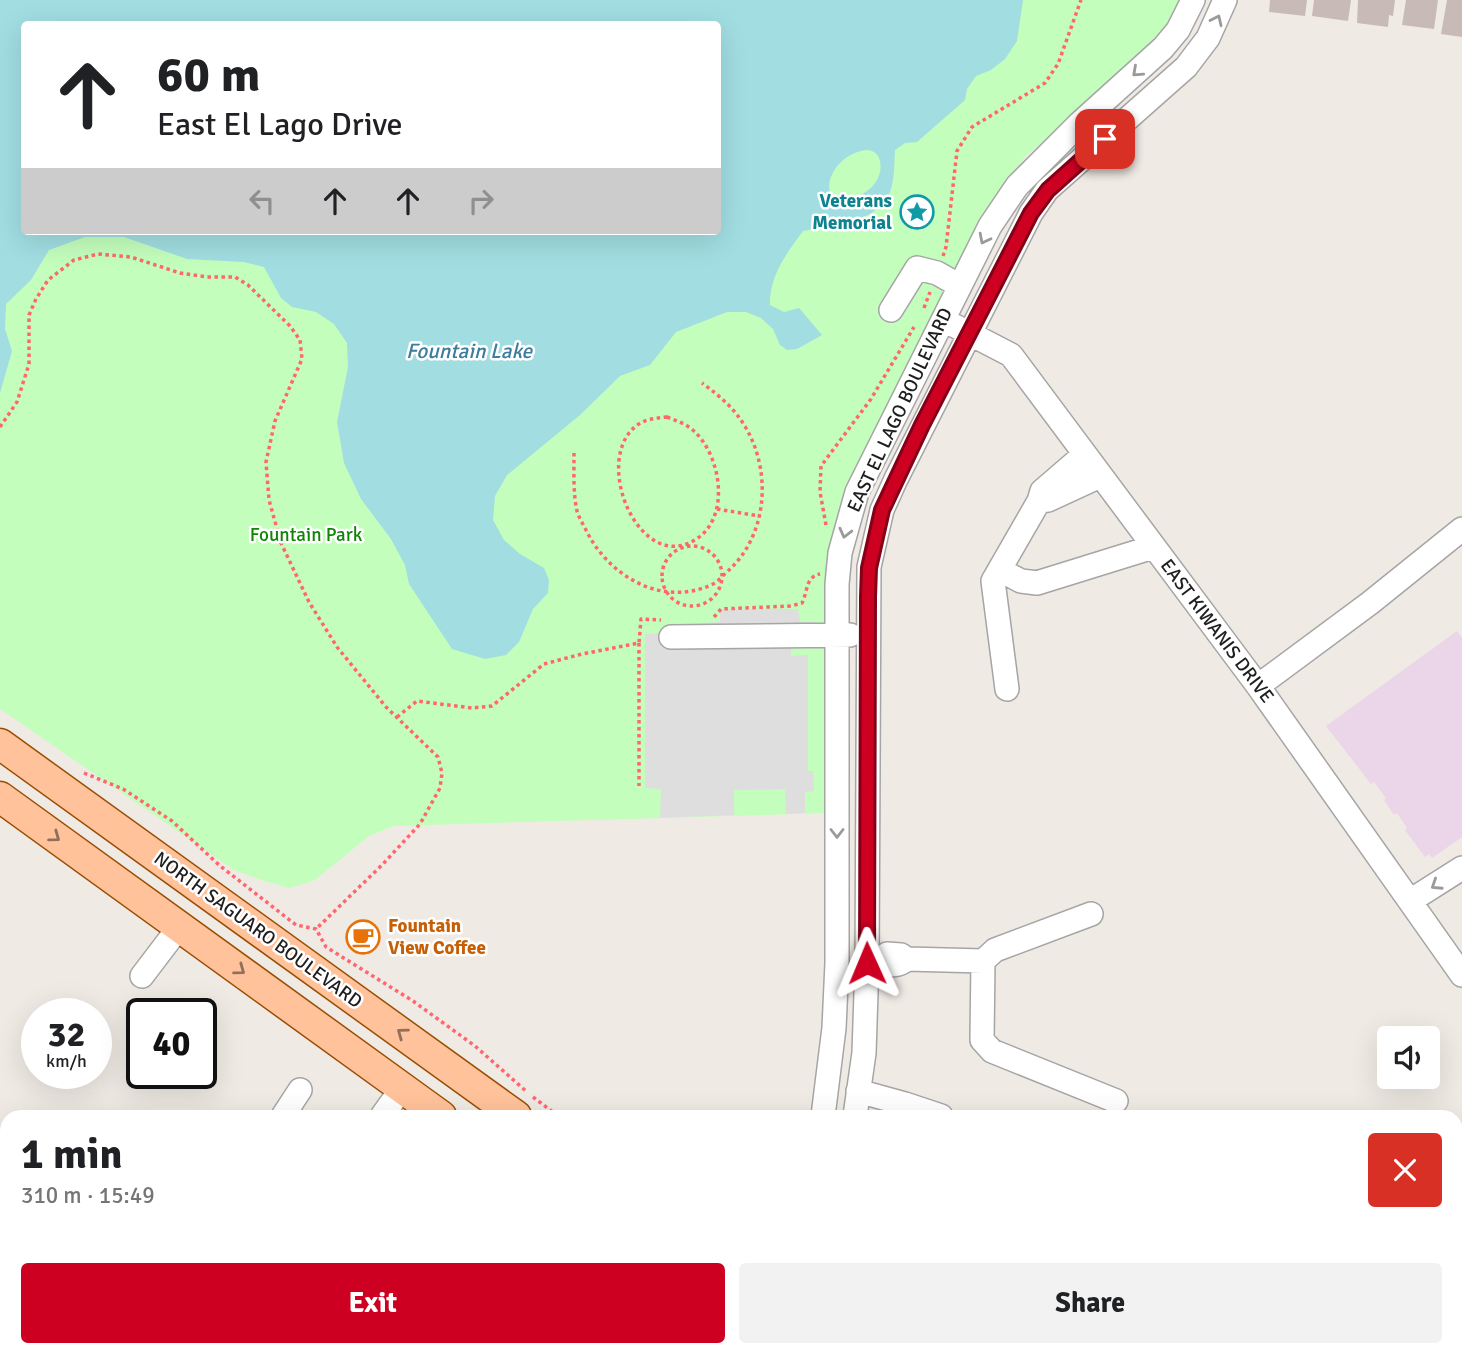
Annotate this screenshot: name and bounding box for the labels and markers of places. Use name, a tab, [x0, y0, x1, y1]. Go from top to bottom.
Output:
pin	[1075, 109, 1135, 169]
place label: Veterans Memorial	[812, 189, 892, 235]
place icon: Veterans Memorial	[898, 193, 936, 231]
place label: Fountain View Coffee	[388, 914, 486, 960]
cafe icon: Fountain View Coffee	[344, 918, 382, 956]

